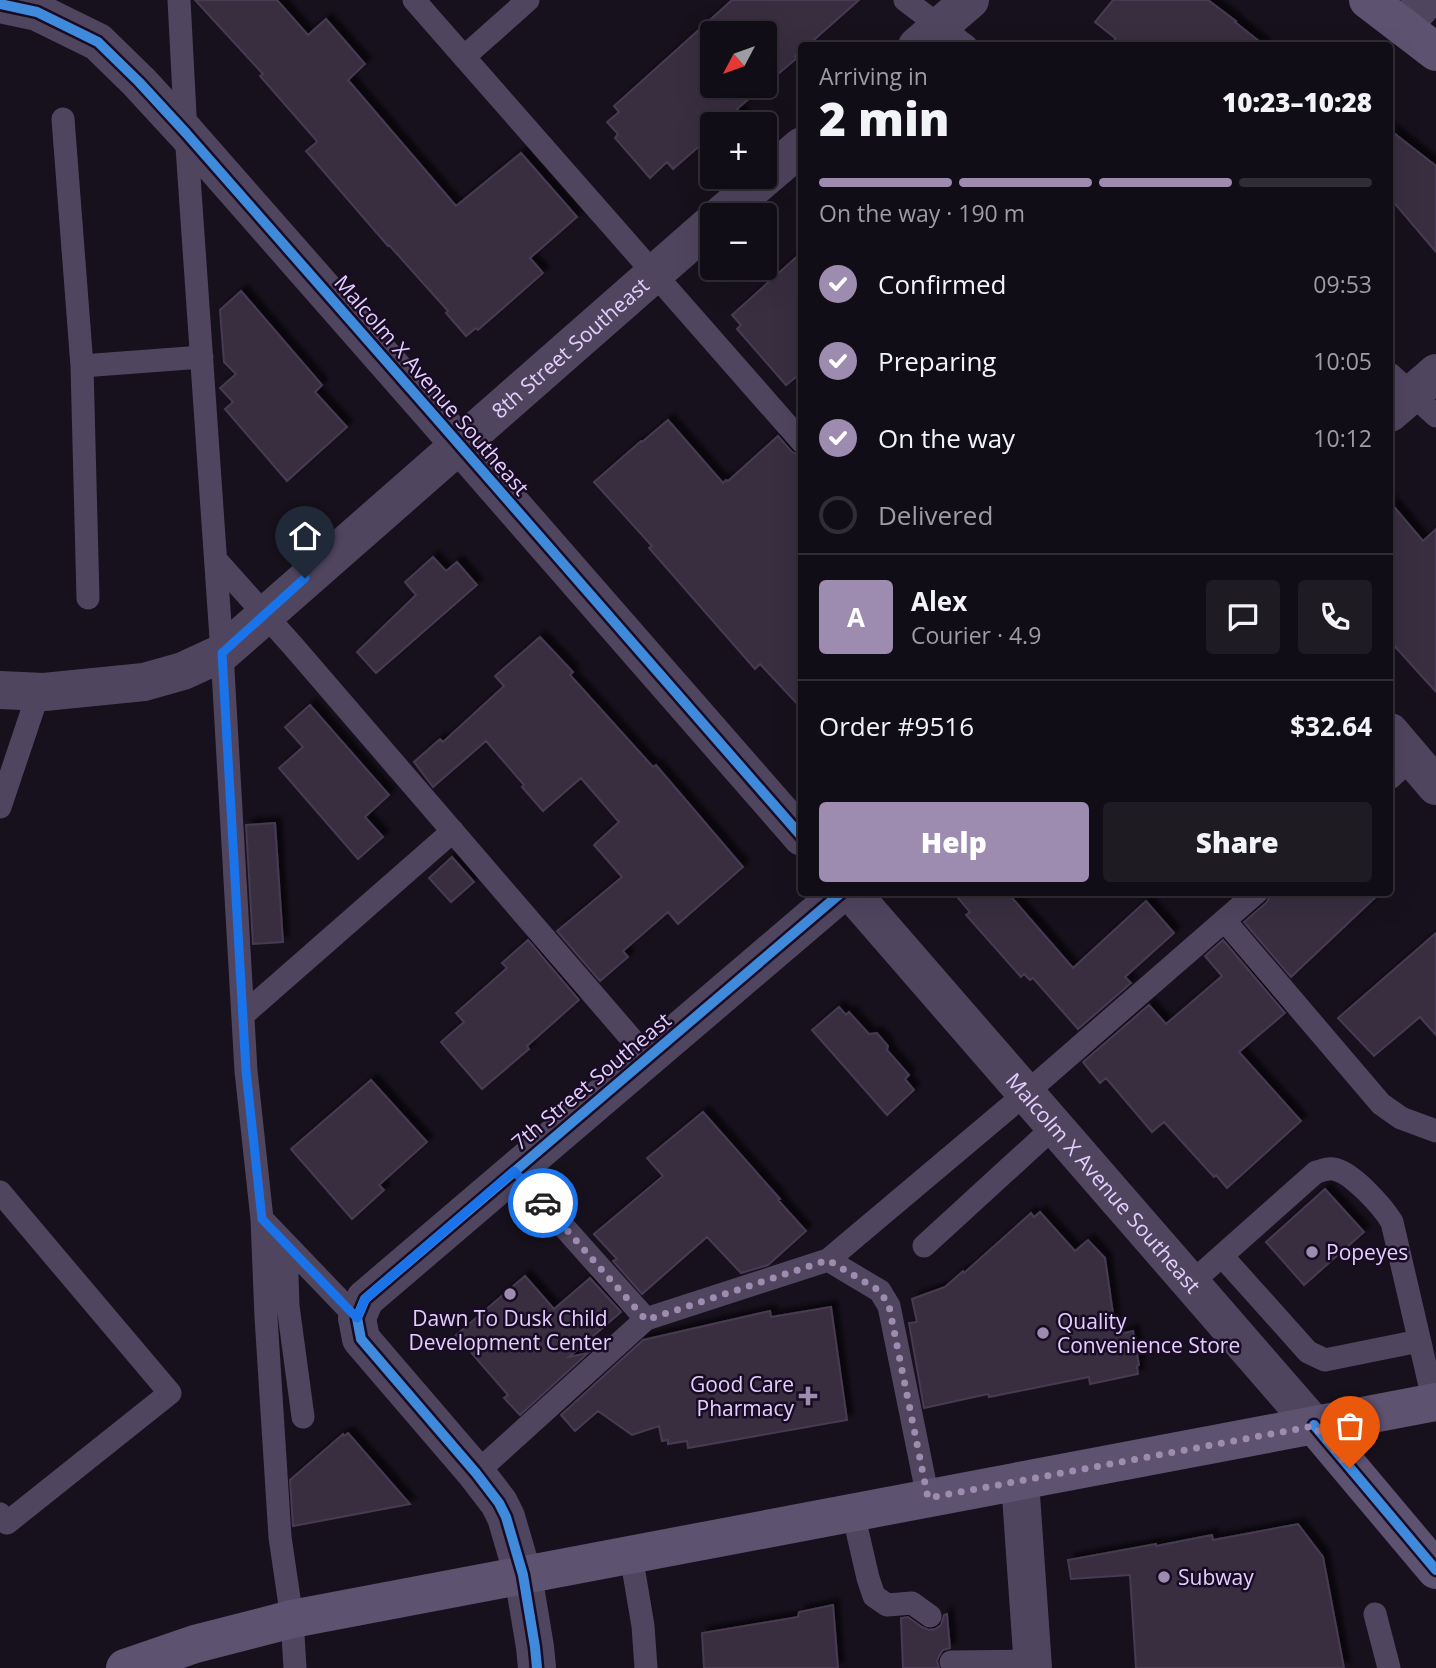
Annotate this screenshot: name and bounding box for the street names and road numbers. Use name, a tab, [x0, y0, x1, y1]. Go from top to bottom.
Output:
street label: Malcolm X Avenue Southeast	[329, 269, 535, 501]
street label: 8th Street Southeast	[485, 271, 655, 424]
street label: 7th Street Southeast	[505, 1006, 677, 1156]
street label: Malcolm X Avenue Southeast	[1000, 1066, 1207, 1299]

